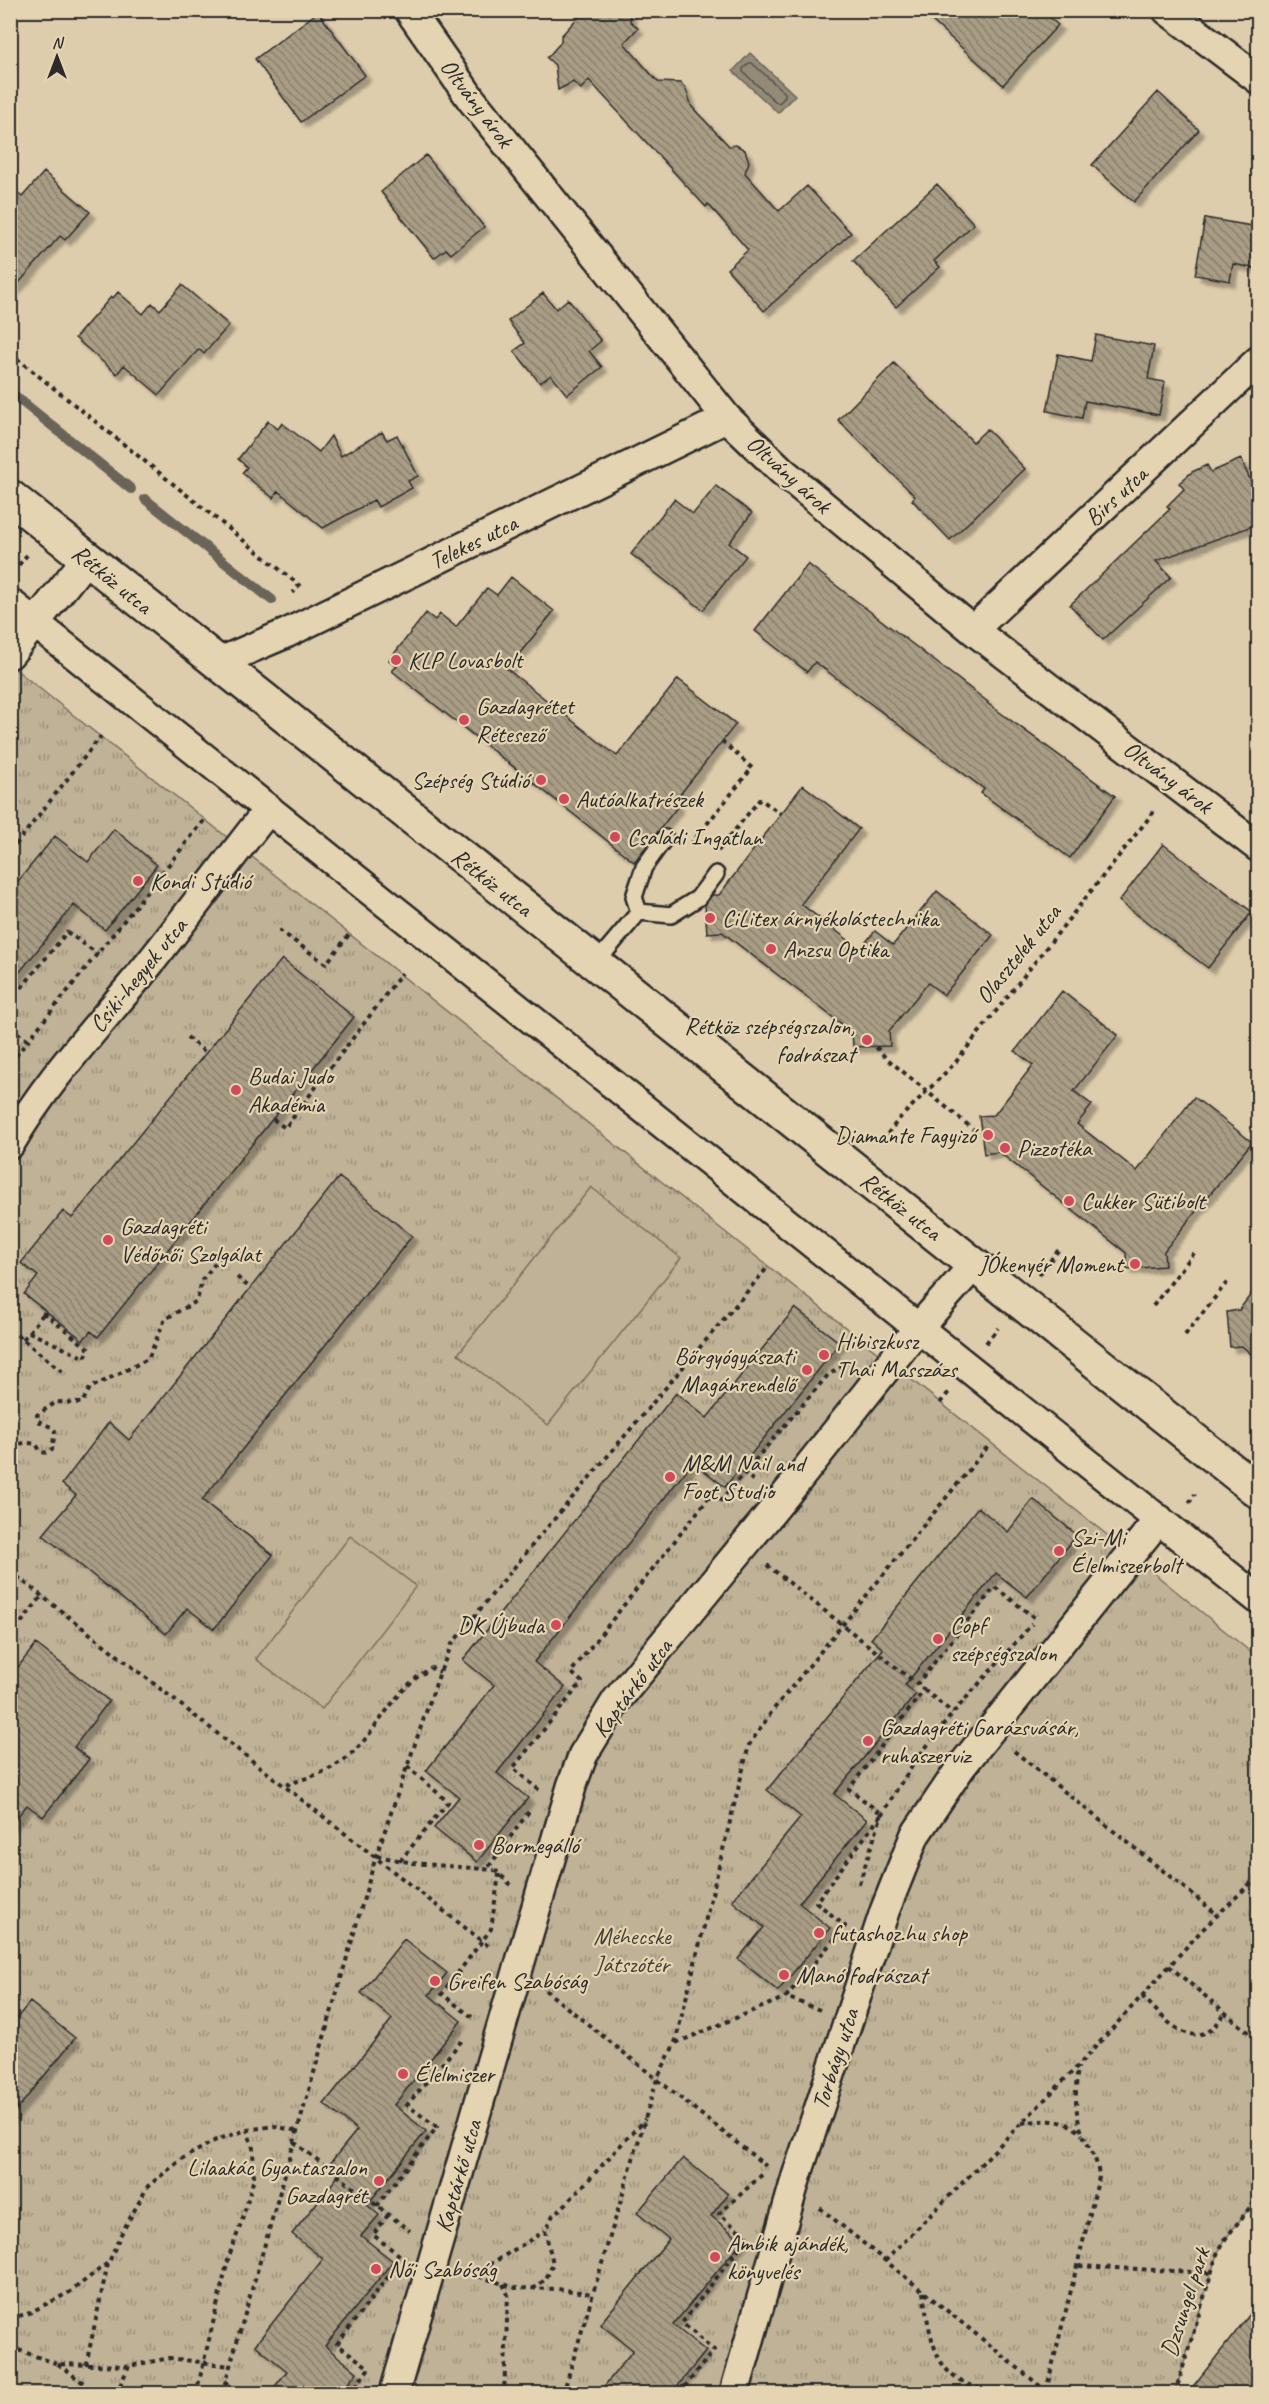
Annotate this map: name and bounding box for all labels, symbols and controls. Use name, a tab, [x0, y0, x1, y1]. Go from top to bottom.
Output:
north arrow	[27, 27, 87, 87]
text: N	[52, 33, 65, 53]
street label: Oltvány árok	[434, 52, 522, 155]
street label: Oltvány árok	[740, 428, 839, 521]
street label: Birs utca	[1078, 458, 1155, 533]
street label: Telekes utca	[424, 507, 523, 576]
street label: Rétköz utca	[66, 538, 159, 621]
place label: KLP Lovasbolt	[408, 645, 524, 675]
marker: KLP Lovasbolt	[389, 653, 403, 667]
place label: Gazdagrétet Rétesező	[476, 691, 575, 749]
marker: Gazdagrétet Rétesező	[457, 713, 471, 727]
street label: Oltvány árok	[1117, 734, 1220, 822]
place label: Szépség Stúdió	[411, 765, 533, 795]
marker: Szépség Stúdió	[534, 773, 548, 787]
place label: Autóalkatrészek	[576, 784, 705, 814]
marker: Autóalkatrészek	[557, 792, 571, 806]
place label: Családi Ingatlan	[627, 822, 763, 852]
marker: Családi Ingatlan	[608, 830, 622, 844]
street label: Rétköz utca	[445, 841, 540, 924]
place label: Kondi Stúdió	[150, 866, 254, 896]
marker: Kondi Stúdió	[131, 874, 145, 888]
street label: Olasztelek utca	[969, 897, 1068, 1010]
place label: CiLitex árnyékolástechnika	[722, 903, 940, 933]
street label: Csiki-hegyek utca	[83, 910, 194, 1038]
marker: CiLitex árnyékolástechnika	[703, 911, 717, 925]
place label: Anzsu Optika	[783, 934, 890, 964]
marker: Anzsu Optika	[764, 942, 778, 956]
place label: Rétköz szépségszalon, fodrászat	[684, 1011, 858, 1069]
marker: Rétköz szépségszalon, fodrászat	[860, 1033, 874, 1047]
place label: Budai Judo Akadémia	[248, 1061, 335, 1119]
marker: Budai Judo Akadémia	[229, 1083, 243, 1097]
place label: Diamante Fagyizó	[835, 1120, 980, 1150]
marker: Diamante Fagyizó	[981, 1128, 995, 1142]
place label: Pizzotéka	[1017, 1133, 1093, 1163]
marker: Pizzotéka	[998, 1141, 1012, 1155]
street label: Rétköz utca	[854, 1165, 949, 1248]
place label: Cukker Sütibolt	[1081, 1186, 1207, 1216]
marker: Cukker Sütibolt	[1062, 1194, 1076, 1208]
place label: Gazdagréti Védőnői Szolgálat	[120, 1211, 263, 1269]
marker: Gazdagréti Védőnői Szolgálat	[101, 1233, 115, 1247]
place label: JÓkenyér Moment	[978, 1249, 1125, 1279]
marker: JÓkenyér Moment	[1128, 1257, 1142, 1271]
place label: Hibiszkusz Thai Masszázs	[836, 1326, 958, 1384]
place label: Bőrgyógyászati Magánrendelő	[674, 1341, 799, 1399]
marker: Hibiszkusz Thai Masszázs	[817, 1348, 831, 1362]
marker: Bőrgyógyászati Magánrendelő	[800, 1363, 814, 1377]
place label: M&M Nail and Foot Studio	[682, 1448, 808, 1506]
marker: M&M Nail and Foot Studio	[663, 1470, 677, 1484]
place label: Szi-Mi Élelmiszerbolt	[1071, 1522, 1184, 1580]
marker: Szi-Mi Élelmiszerbolt	[1052, 1544, 1066, 1558]
place label: DK Újbuda	[458, 1610, 545, 1640]
place label: Copf szépségszalon	[950, 1610, 1057, 1668]
marker: DK Újbuda	[549, 1618, 563, 1632]
street label: Kaptárkő utca	[585, 1632, 680, 1743]
marker: Copf szépségszalon	[931, 1632, 945, 1646]
place label: Gazdagréti Garázsvásár, ruhaszerviz	[880, 1712, 1079, 1770]
marker: Gazdagréti Garázsvásár, ruhaszerviz	[861, 1734, 875, 1748]
place label: Bormegálló	[491, 1830, 582, 1860]
marker: Bormegálló	[472, 1838, 486, 1852]
place label: futashoz.hu shop	[831, 1918, 968, 1948]
park label: Méhecske Játszótér	[593, 1921, 673, 1979]
marker: futashoz.hu shop	[812, 1926, 826, 1940]
place label: Manó fodrászat	[796, 1960, 930, 1990]
place label: Greifen Szabóság	[447, 1966, 589, 1996]
marker: Manó fodrászat	[777, 1968, 791, 1982]
marker: Greifen Szabóság	[428, 1974, 442, 1988]
street label: Torbágy utca	[805, 2003, 866, 2113]
place label: Élelmiszer	[415, 2059, 497, 2089]
marker: Élelmiszer	[396, 2067, 410, 2081]
street label: Kaptárkő utca	[428, 2115, 489, 2236]
place label: Lilaakác Gyantaszalon Gazdagrét	[187, 2152, 369, 2210]
marker: Lilaakác Gyantaszalon Gazdagrét	[372, 2174, 386, 2188]
place label: Ambik ajándék, könyvelés	[727, 2228, 849, 2286]
street label: Dzsungel park	[1153, 2242, 1217, 2360]
marker: Ambik ajándék, könyvelés	[708, 2250, 722, 2264]
place label: Női Szabóság	[388, 2254, 498, 2284]
marker: Női Szabóság	[369, 2262, 383, 2276]

